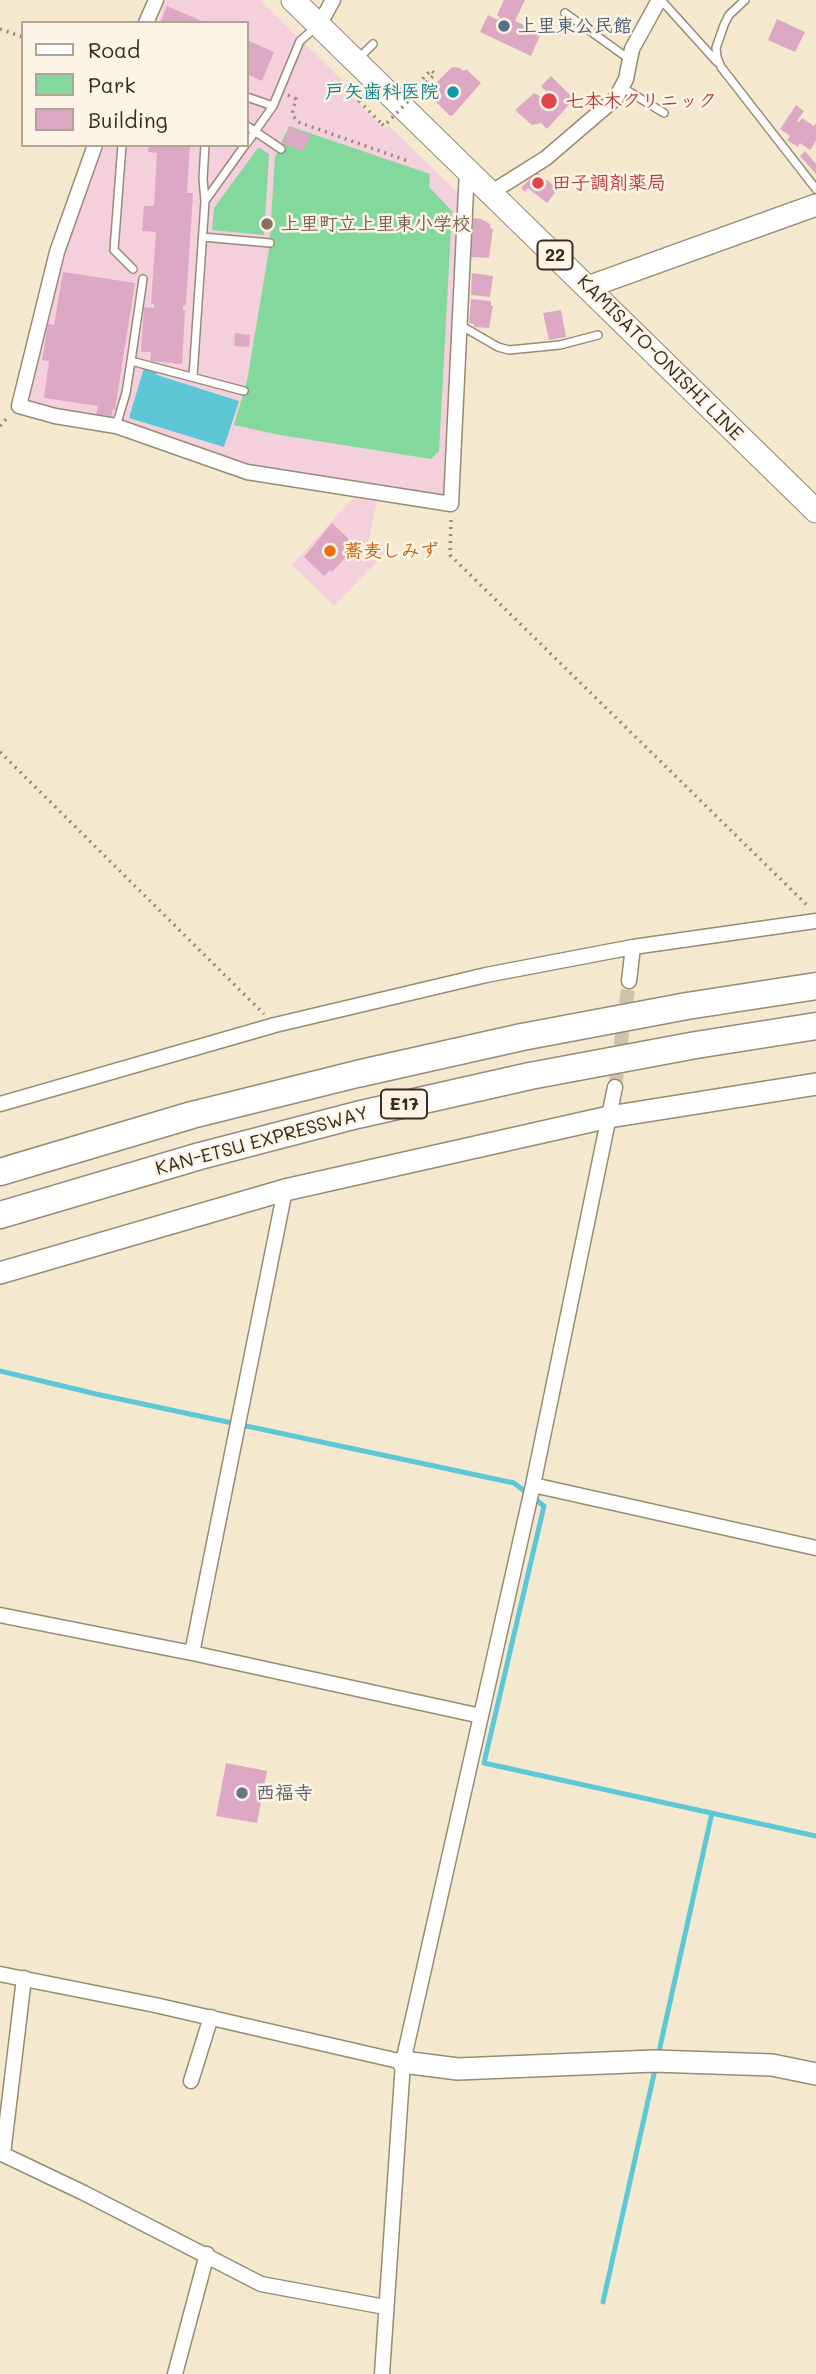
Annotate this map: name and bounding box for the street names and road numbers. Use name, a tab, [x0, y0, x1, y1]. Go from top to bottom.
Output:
road number: 22	[538, 241, 572, 270]
street label: KAMISATO-ONISHI LINE	[572, 270, 748, 446]
road number: E17	[381, 1090, 427, 1119]
street label: KAN-ETSU EXPRESSWAY	[153, 1102, 371, 1180]

